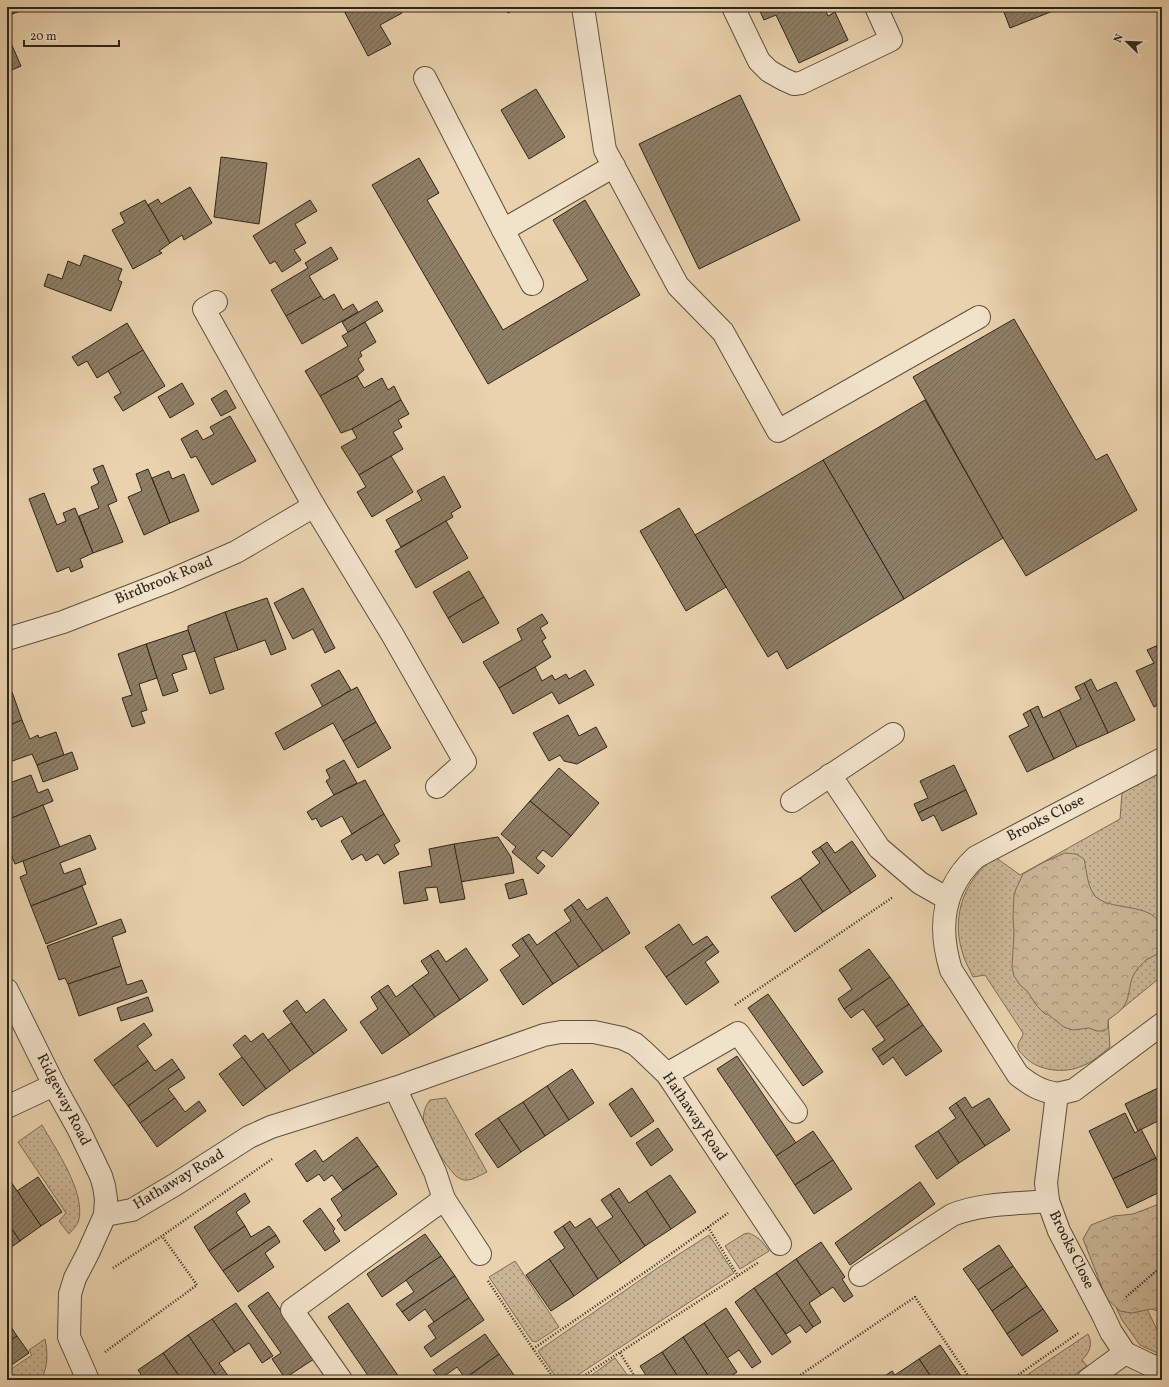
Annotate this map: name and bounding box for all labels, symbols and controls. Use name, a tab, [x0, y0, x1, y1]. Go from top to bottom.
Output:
scale bar	[24, 22, 119, 48]
north arrow	[1107, 22, 1147, 62]
text: 20 m	[30, 29, 57, 45]
text: N	[1111, 32, 1128, 45]
street label: Birdbrook Road	[112, 552, 216, 610]
street label: Brooks Close	[1003, 790, 1089, 848]
street label: Ridgeway Road	[31, 1050, 95, 1150]
street label: Hathaway Road	[657, 1068, 731, 1166]
street label: Hathaway Road	[129, 1144, 229, 1216]
street label: Brooks Close	[1043, 1207, 1099, 1293]

